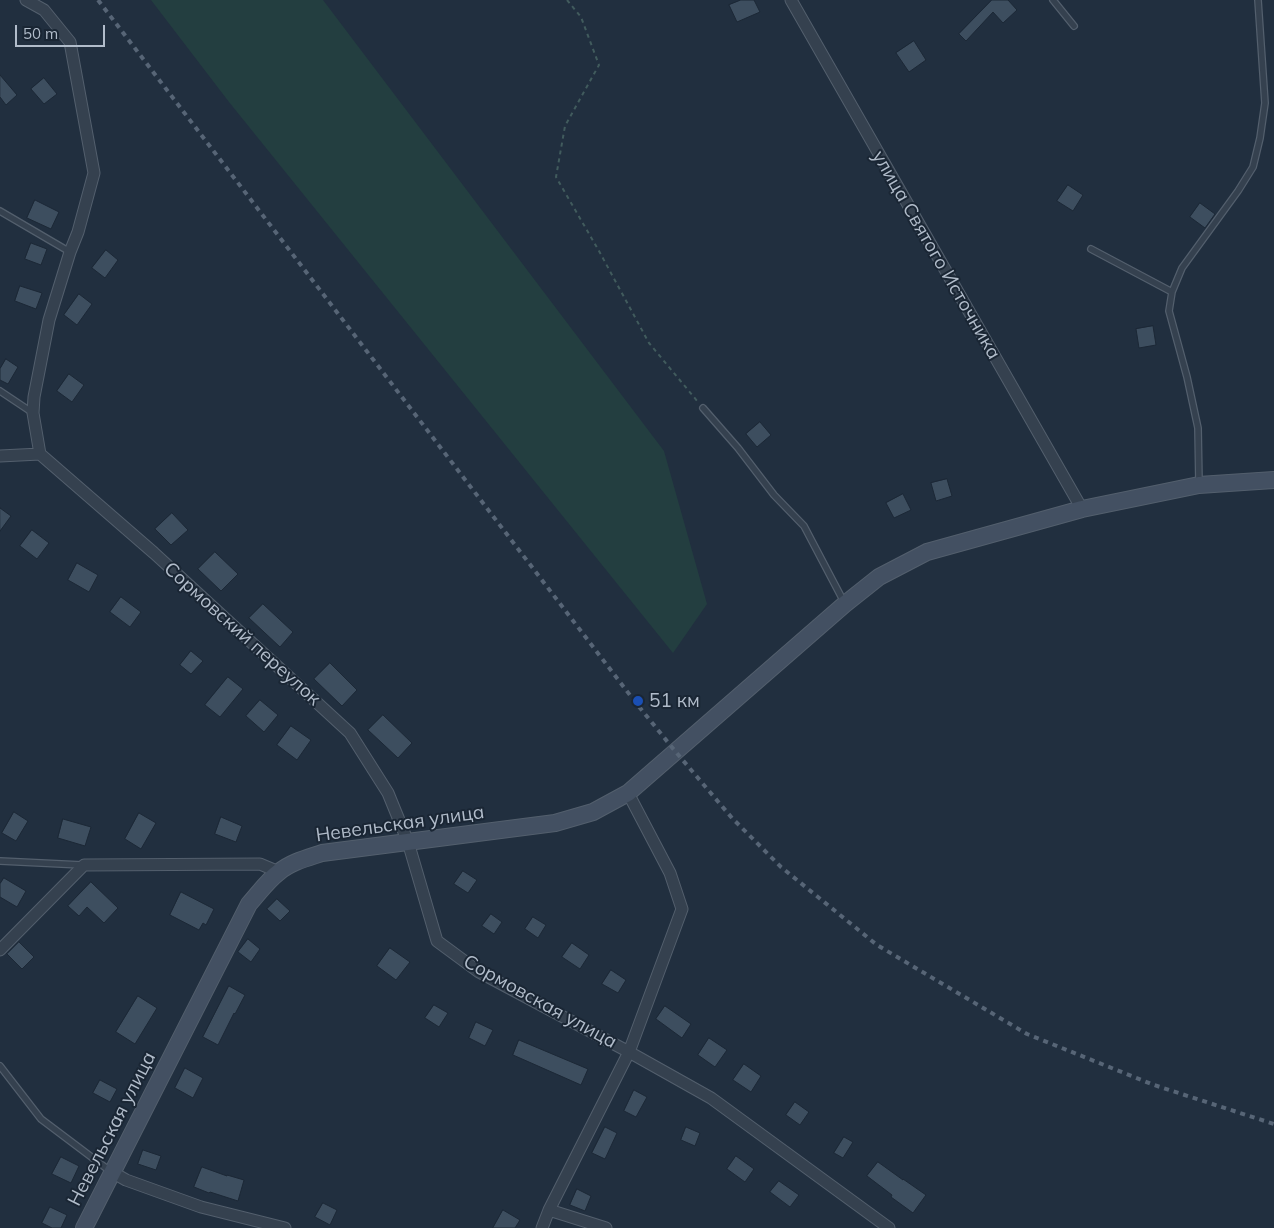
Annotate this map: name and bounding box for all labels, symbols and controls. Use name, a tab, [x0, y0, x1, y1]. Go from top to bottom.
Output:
scale bar	[18, 15, 108, 47]
text: 50 m	[23, 24, 58, 43]
street label: улица Святого Источника	[867, 147, 1005, 363]
street label: Сормовский переулок	[159, 558, 325, 710]
place label: 51 км	[649, 690, 700, 712]
marker: 51 км	[631, 694, 645, 708]
street label: Невельская улица	[314, 801, 486, 847]
street label: Сормовская улица	[459, 950, 621, 1054]
street label: Невельская улица	[63, 1048, 161, 1210]

